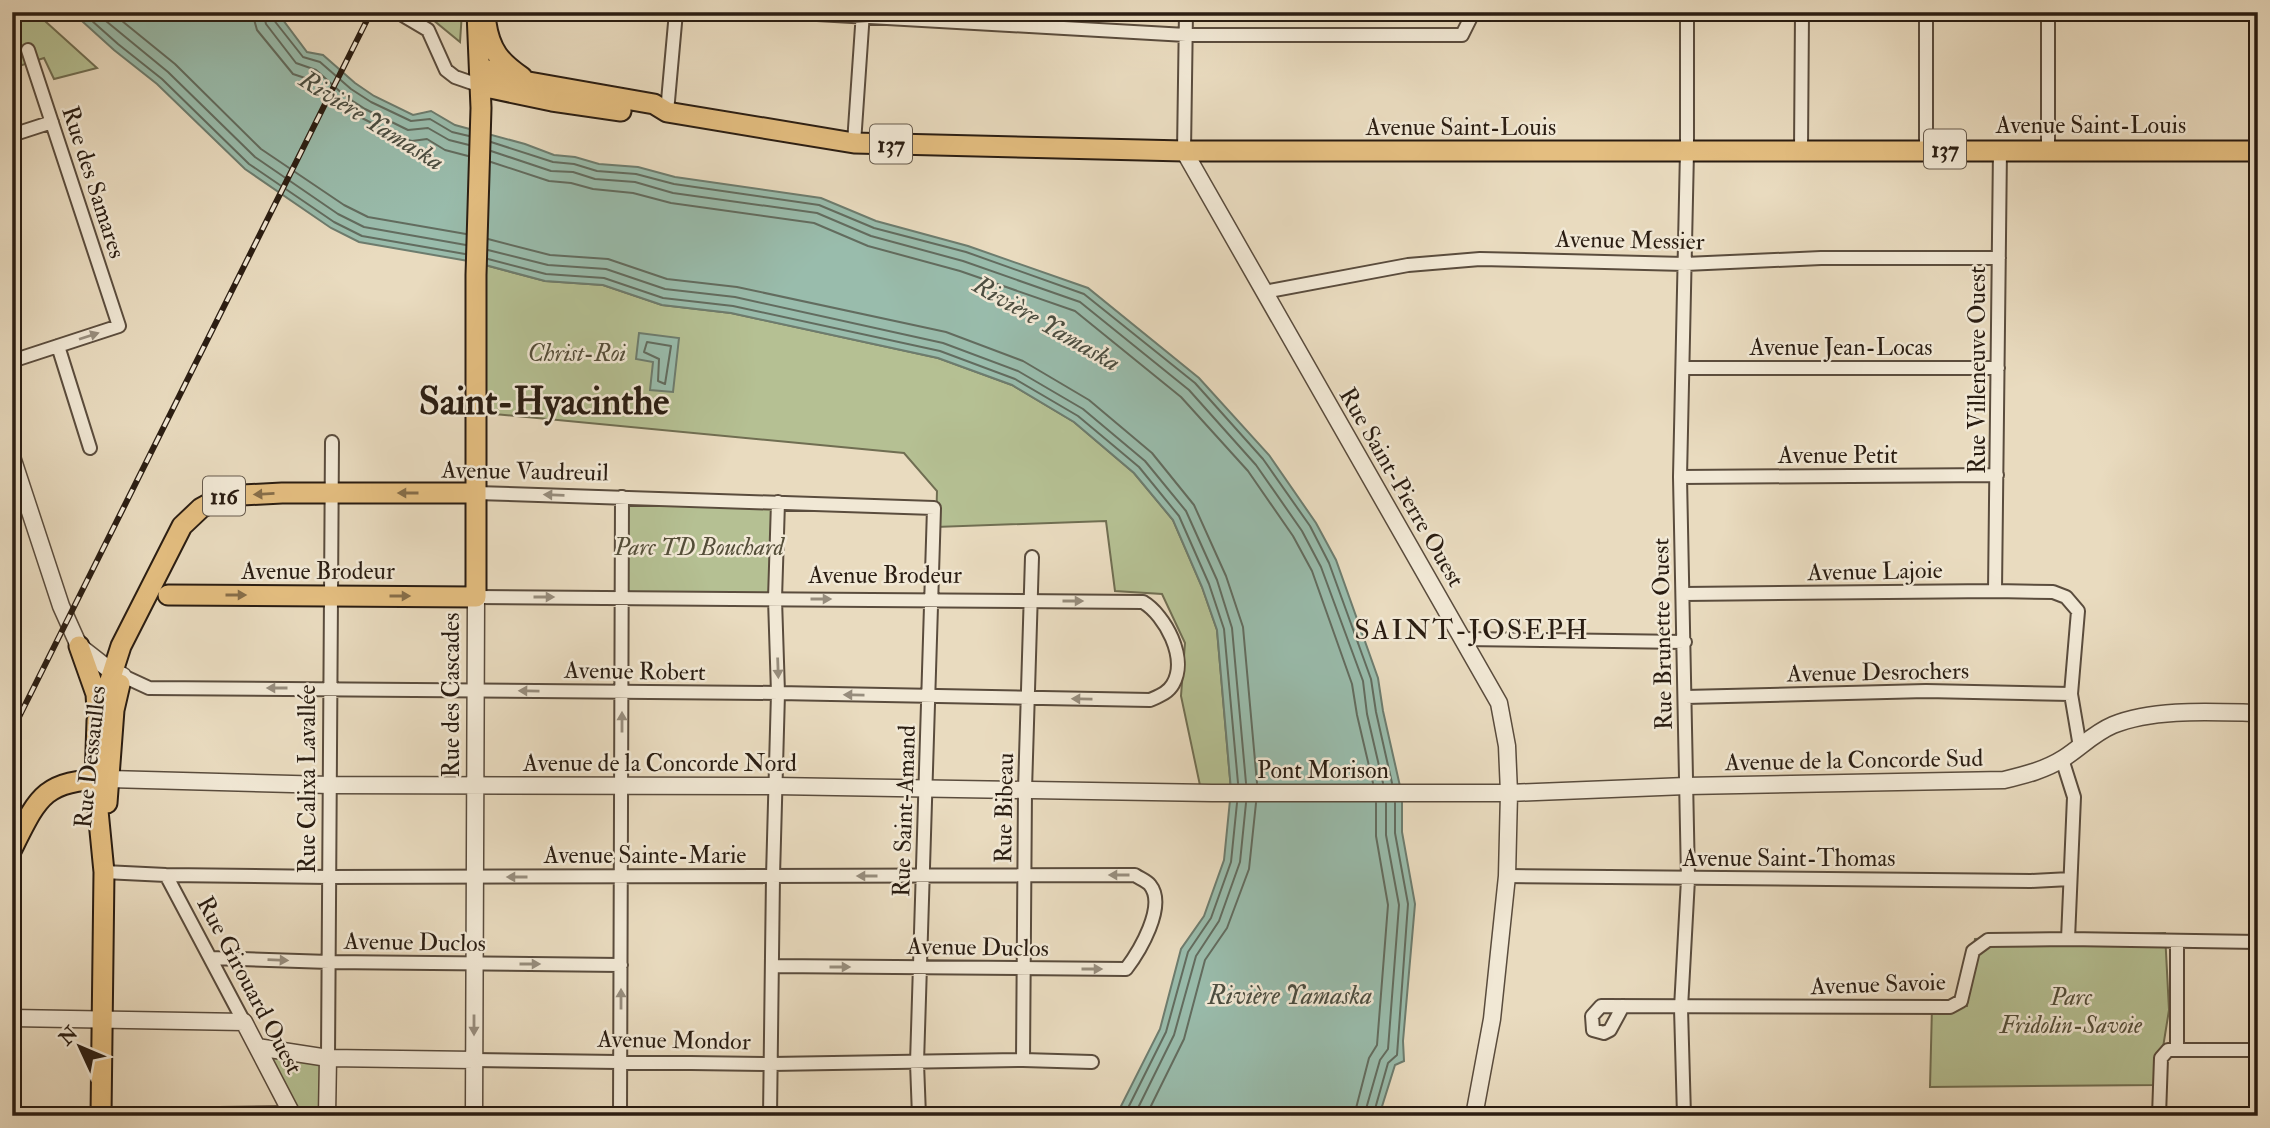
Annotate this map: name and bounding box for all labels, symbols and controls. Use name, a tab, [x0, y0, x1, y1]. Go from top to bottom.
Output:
water label: Rivière Yamaska	[292, 63, 450, 178]
street label: Rue des Samares	[54, 102, 133, 262]
street label: Avenue Saint-Louis	[1995, 110, 2186, 141]
street label: Avenue Saint-Louis	[1365, 112, 1556, 143]
road number: 137	[870, 125, 912, 164]
road number: 137	[1924, 130, 1966, 168]
street label: Avenue Messier	[1554, 224, 1705, 257]
street label: Rue Villeneuve Ouest	[1962, 266, 1993, 474]
water label: Rivière Yamaska	[966, 268, 1126, 379]
one-way arrow	[79, 330, 100, 340]
street label: Avenue Jean-Locas	[1748, 332, 1933, 363]
park label: Christ-Roi	[528, 338, 627, 369]
district label: Saint-Hyacinthe	[419, 378, 669, 426]
street label: Rue Saint-Pierre Ouest	[1332, 382, 1471, 593]
street label: Avenue Petit	[1777, 440, 1898, 471]
street label: Avenue Vaudreuil	[440, 455, 609, 488]
road number: 116	[203, 476, 245, 516]
one-way arrow	[396, 487, 418, 499]
one-way arrow	[253, 489, 275, 500]
one-way arrow	[543, 490, 565, 501]
park label: Parc TD Bouchard	[613, 532, 786, 563]
street label: Rue Brunette Ouest	[1645, 537, 1680, 730]
street label: Avenue Lajoie	[1806, 555, 1943, 588]
street label: Avenue Brodeur	[240, 556, 395, 587]
street label: Avenue Brodeur	[807, 560, 962, 591]
one-way arrow	[225, 589, 247, 601]
one-way arrow	[389, 590, 411, 602]
one-way arrow	[533, 591, 555, 603]
one-way arrow	[810, 593, 832, 605]
one-way arrow	[1062, 595, 1084, 607]
street label: Rue des Cascades	[436, 613, 467, 777]
district label: SAINT-JOSEPH	[1354, 613, 1590, 648]
street label: Avenue Robert	[563, 655, 706, 688]
street label: Avenue Desrochers	[1786, 655, 1969, 690]
one-way arrow	[772, 657, 783, 679]
one-way arrow	[266, 682, 288, 694]
street label: Rue Dessaulles	[68, 684, 113, 830]
street label: Rue Calixa Lavallée	[292, 684, 323, 874]
one-way arrow	[518, 685, 540, 696]
one-way arrow	[843, 689, 865, 700]
one-way arrow	[1070, 693, 1092, 704]
one-way arrow	[616, 711, 628, 733]
street label: Rue Saint-Amand	[886, 724, 923, 898]
street label: Avenue de la Concorde Sud	[1724, 743, 1984, 778]
street label: Avenue de la Concorde Nord	[522, 748, 797, 779]
street label: Rue Bibeau	[988, 753, 1021, 863]
street label: Pont Morison	[1257, 755, 1389, 786]
street label: Avenue Sainte-Marie	[543, 840, 746, 871]
street label: Avenue Saint-Thomas	[1682, 843, 1895, 874]
one-way arrow	[1107, 869, 1129, 881]
one-way arrow	[855, 870, 877, 882]
one-way arrow	[505, 871, 527, 883]
street label: Rue Girouard Ouest	[190, 891, 310, 1080]
street label: Avenue Duclos	[343, 926, 486, 959]
street label: Avenue Duclos	[906, 931, 1049, 964]
one-way arrow	[267, 955, 289, 966]
one-way arrow	[519, 958, 541, 970]
one-way arrow	[829, 961, 851, 973]
one-way arrow	[1081, 963, 1103, 975]
street label: Avenue Savoie	[1809, 967, 1946, 1002]
water label: Rivière Yamaska	[1207, 980, 1372, 1012]
park label: Parc Fridolin-Savoie	[1999, 982, 2143, 1041]
one-way arrow	[615, 987, 627, 1009]
north arrow	[46, 1012, 116, 1082]
one-way arrow	[468, 1014, 480, 1036]
text: N	[53, 1021, 84, 1051]
street label: Avenue Mondor	[596, 1024, 751, 1057]

